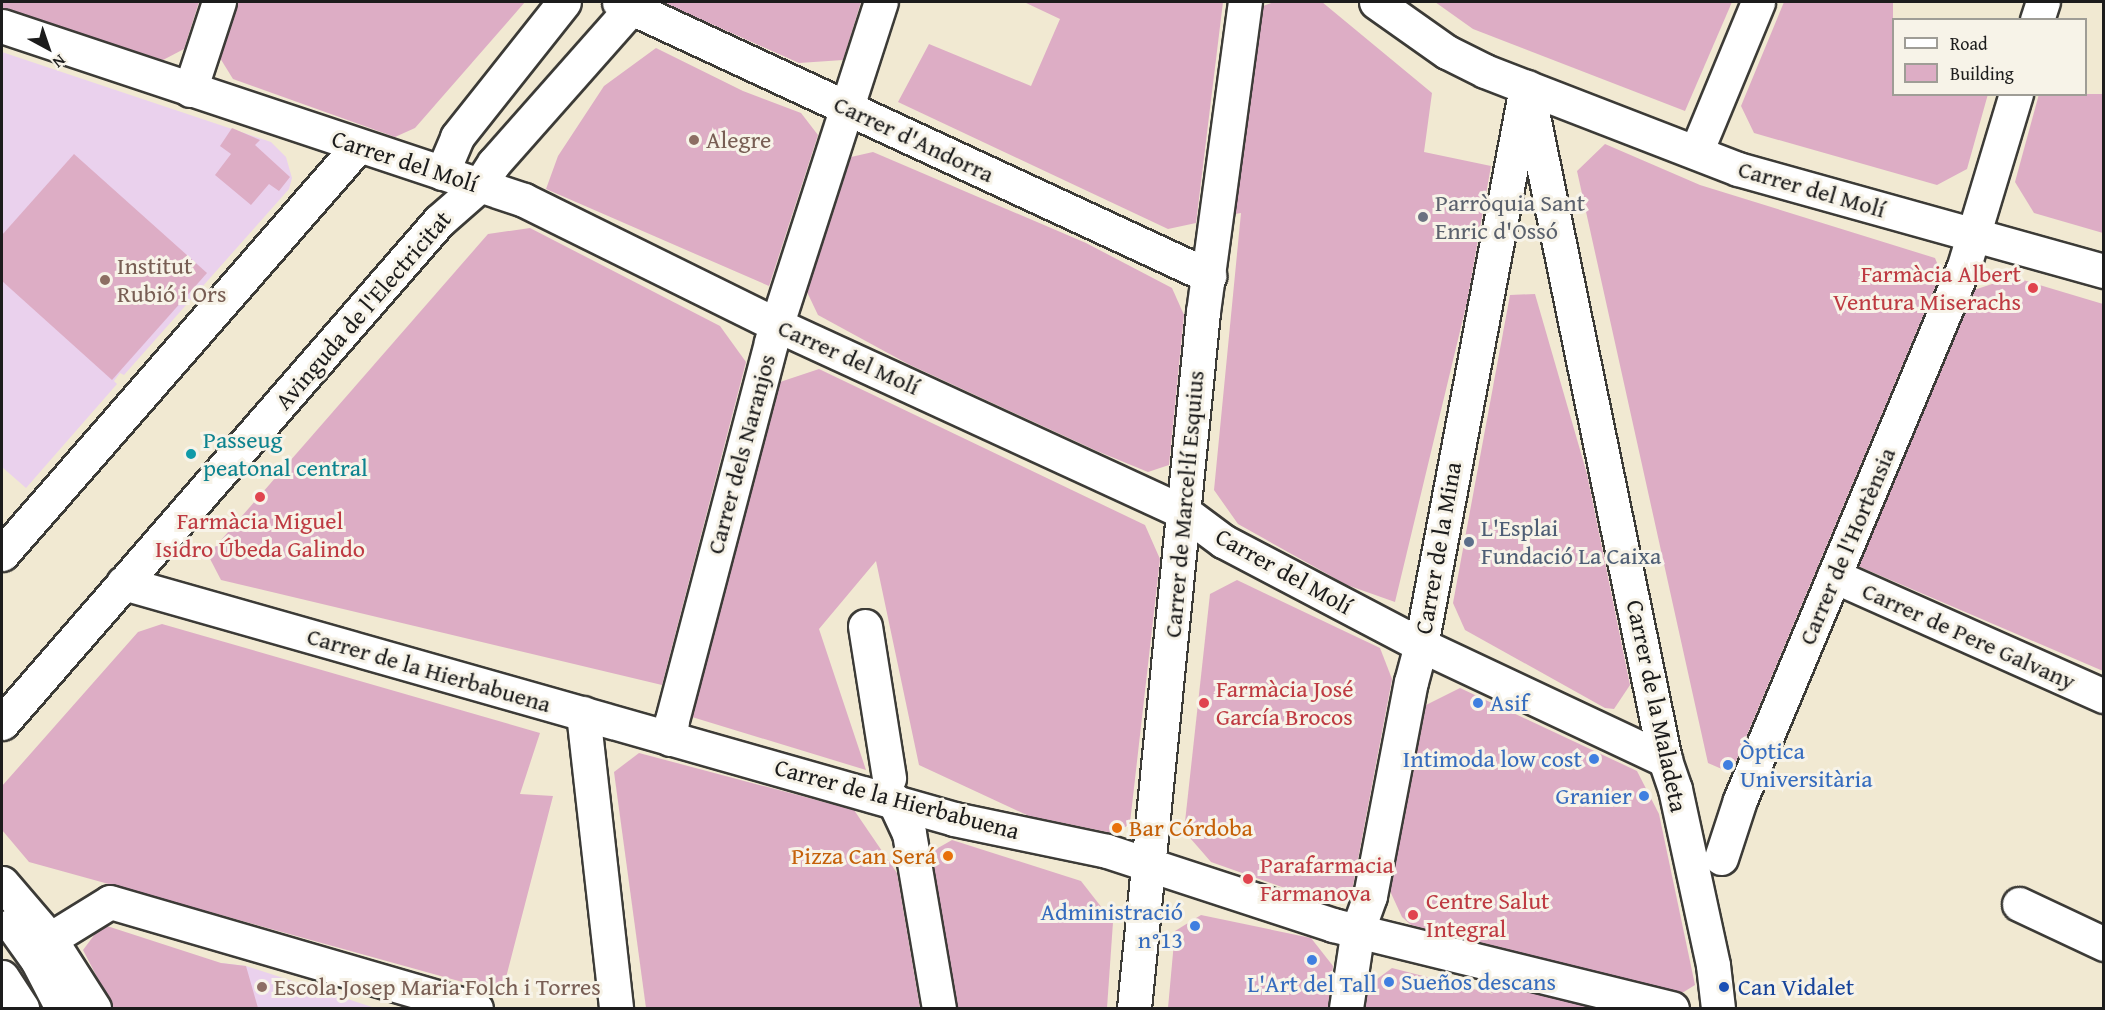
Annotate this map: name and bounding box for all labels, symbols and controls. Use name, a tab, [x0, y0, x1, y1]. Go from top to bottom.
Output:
north arrow	[18, 18, 78, 78]
legend	[1892, 18, 2087, 96]
text: Road	[1950, 30, 1988, 57]
text: N	[48, 49, 71, 74]
text: Building	[1950, 60, 2014, 87]
street label: Carrer d'Andorra	[829, 89, 999, 189]
street label: Carrer del Molí	[328, 124, 482, 198]
place label: Alegre	[706, 126, 771, 154]
marker: Alegre	[687, 133, 701, 147]
street label: Carrer del Molí	[1735, 154, 1889, 224]
place label: Parròquia Sant Enric d'Ossó	[1435, 189, 1585, 245]
street label: Avinguda de l'Electricitat	[269, 205, 457, 415]
marker: Parròquia Sant Enric d'Ossó	[1416, 210, 1430, 224]
place label: Institut Rubió i Ors	[117, 252, 227, 308]
place label: Farmàcia Albert Ventura Miserachs	[1833, 260, 2021, 316]
marker: Institut Rubió i Ors	[98, 273, 112, 287]
marker: Farmàcia Albert Ventura Miserachs	[2026, 281, 2040, 295]
street label: Carrer del Molí	[774, 313, 924, 401]
street label: Carrer dels Naranjos	[700, 351, 782, 557]
street label: Carrer de Marcel·lí Esquius	[1158, 369, 1210, 639]
place label: Passeug peatonal central	[203, 426, 368, 482]
street label: Carrer de l'Hortènsia	[1792, 443, 1902, 649]
marker: Passeug peatonal central	[184, 447, 198, 461]
street label: Carrer de la Mina	[1409, 460, 1467, 636]
marker: Farmàcia Miguel Isidro Úbeda Galindo	[253, 490, 267, 504]
place label: Farmàcia Miguel Isidro Úbeda Galindo	[155, 507, 365, 563]
place label: L'Esplai Fundació La Caixa	[1481, 514, 1661, 570]
street label: Carrer del Molí	[1211, 522, 1357, 620]
marker: L'Esplai Fundació La Caixa	[1462, 535, 1476, 549]
street label: Carrer de Pere Galvany	[1858, 576, 2080, 696]
street label: Carrer de la Maladeta	[1620, 597, 1694, 815]
street label: Carrer de la Hierbabuena	[304, 621, 554, 719]
place label: Farmàcia José García Brocos	[1216, 675, 1354, 731]
place label: Asif	[1490, 689, 1529, 717]
marker: Farmàcia José García Brocos	[1197, 696, 1211, 710]
marker: Asif	[1471, 696, 1485, 710]
place label: Òptica Universitària	[1740, 737, 1873, 793]
place label: Intimoda low cost	[1403, 745, 1582, 773]
street label: Carrer de la Hierbabuena	[772, 752, 1022, 846]
marker: Intimoda low cost	[1587, 752, 1601, 766]
marker: Òptica Universitària	[1721, 758, 1735, 772]
place label: Granier	[1555, 782, 1632, 810]
marker: Granier	[1637, 789, 1651, 803]
place label: Bar Córdoba	[1129, 814, 1253, 842]
marker: Bar Córdoba	[1110, 821, 1124, 835]
place label: Pizza Can Será	[791, 842, 936, 870]
marker: Pizza Can Será	[941, 849, 955, 863]
place label: Parafarmacia Farmanova	[1260, 851, 1394, 907]
marker: Parafarmacia Farmanova	[1241, 872, 1255, 886]
place label: Centre Salut Integral	[1426, 887, 1550, 943]
place label: Administració n°13	[1040, 898, 1183, 954]
marker: Centre Salut Integral	[1404, 906, 1422, 924]
marker: Administració n°13	[1188, 919, 1202, 933]
marker: L'Art del Tall	[1305, 953, 1319, 967]
place label: Sueños descans	[1401, 968, 1556, 996]
place label: L'Art del Tall	[1247, 970, 1377, 998]
place label: Escola Josep Maria Folch i Torres	[274, 973, 601, 1001]
place label: Can Vidalet	[1738, 973, 1854, 1001]
marker: Sueños descans	[1382, 975, 1396, 989]
marker: Can Vidalet	[1715, 978, 1733, 996]
marker: Escola Josep Maria Folch i Torres	[255, 980, 269, 994]

